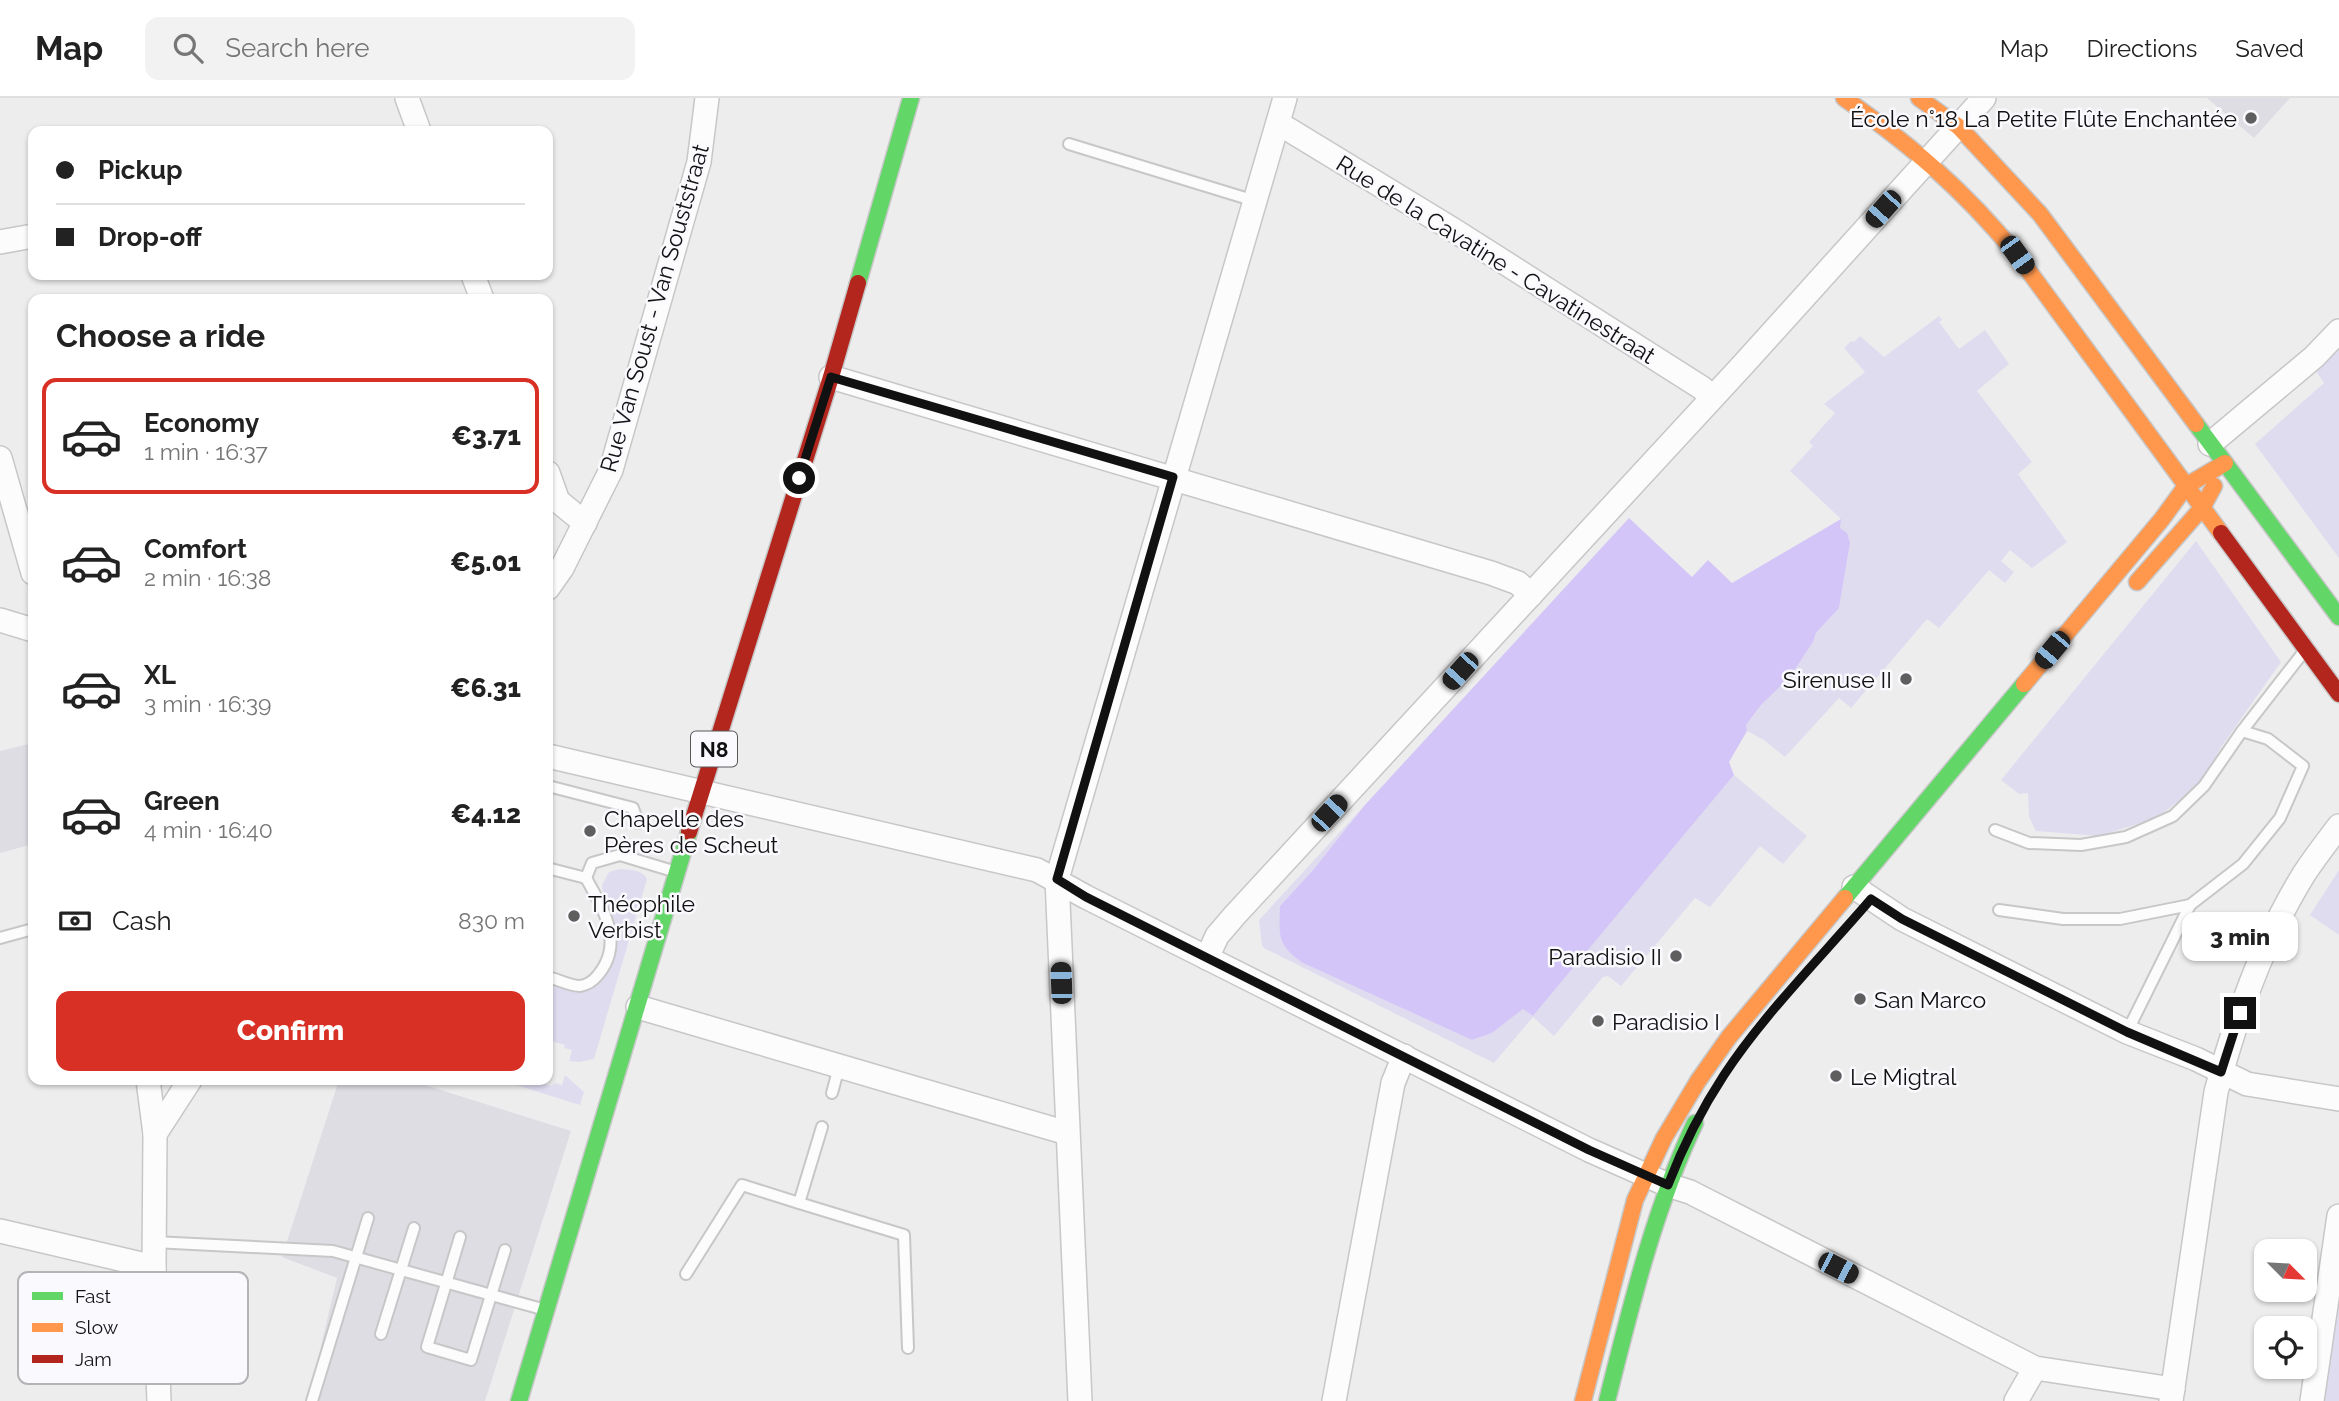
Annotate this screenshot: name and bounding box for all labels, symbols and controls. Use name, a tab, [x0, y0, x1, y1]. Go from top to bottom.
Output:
search box	[145, 17, 635, 80]
text: Map	[35, 29, 103, 68]
icon: search	[169, 29, 207, 67]
text: Search here	[225, 33, 370, 63]
text: Map	[2000, 34, 2049, 63]
text: Directions	[2087, 34, 2197, 63]
text: Saved	[2235, 34, 2304, 63]
place label: École n°18 La Petite Flûte Enchantée	[1850, 105, 2237, 132]
marker: École n°18 La Petite Flûte Enchantée	[2243, 110, 2259, 126]
street label: Rue Van Soust - Van Souststraat	[594, 141, 714, 475]
street label: Rue de la Cavatine - Cavatinestraat	[1331, 149, 1661, 369]
text: Pickup	[98, 155, 183, 185]
car	[1862, 186, 1905, 232]
text: Drop-off	[98, 222, 202, 252]
car	[1997, 232, 2038, 278]
text: Choose a ride	[56, 317, 265, 354]
icon: car	[60, 405, 123, 468]
text: Economy	[144, 408, 259, 438]
text: €3.71	[451, 421, 521, 451]
text: 1 min · 16:37	[144, 438, 268, 465]
route start	[783, 462, 815, 494]
icon: car	[60, 531, 123, 594]
text: Comfort	[144, 534, 247, 564]
text: €5.01	[450, 547, 521, 577]
text: 2 min · 16:38	[144, 564, 271, 591]
car	[2031, 627, 2074, 673]
car	[1439, 648, 1482, 694]
icon: car	[60, 657, 123, 720]
text: XL	[144, 660, 176, 690]
place label: Sirenuse II	[1783, 666, 1892, 693]
marker: Sirenuse II	[1898, 671, 1914, 687]
text: €6.31	[450, 673, 521, 703]
text: 3 min · 16:39	[144, 690, 272, 717]
road number: N8	[691, 732, 737, 766]
icon: car	[60, 783, 123, 846]
text: Green	[144, 786, 220, 816]
car	[1307, 790, 1352, 836]
text: €4.12	[450, 799, 521, 829]
place label: Chapelle des Pères de Scheut	[604, 805, 779, 858]
text: 4 min · 16:40	[144, 816, 273, 843]
marker: Chapelle des Pères de Scheut	[582, 823, 598, 839]
place label: Théophile Verbist	[588, 890, 695, 943]
icon: cash	[56, 902, 94, 940]
text: Cash	[112, 906, 172, 936]
text: 830 m	[458, 907, 525, 934]
marker: Théophile Verbist	[566, 908, 582, 924]
callout: 3 min	[2182, 912, 2298, 960]
text: 3 min	[2210, 923, 2270, 950]
place label: Paradisio II	[1548, 943, 1662, 970]
marker: Paradisio II	[1668, 948, 1684, 964]
car	[1050, 962, 1073, 1004]
place label: San Marco	[1874, 986, 1986, 1013]
button: Confirm	[56, 991, 525, 1071]
marker: San Marco	[1852, 991, 1868, 1007]
route end	[2224, 997, 2256, 1029]
place label: Paradisio I	[1612, 1008, 1720, 1035]
marker: Paradisio I	[1590, 1013, 1606, 1029]
place label: Le Migtral	[1850, 1063, 1957, 1090]
marker: Le Migtral	[1828, 1068, 1844, 1084]
north arrow	[2254, 1239, 2317, 1302]
map controls	[2254, 1239, 2317, 1379]
car	[1815, 1249, 1862, 1287]
legend	[18, 1272, 248, 1384]
text: Fast	[75, 1285, 111, 1307]
text: Slow	[75, 1316, 119, 1338]
button: locate	[2254, 1316, 2317, 1379]
text: Jam	[75, 1348, 112, 1370]

